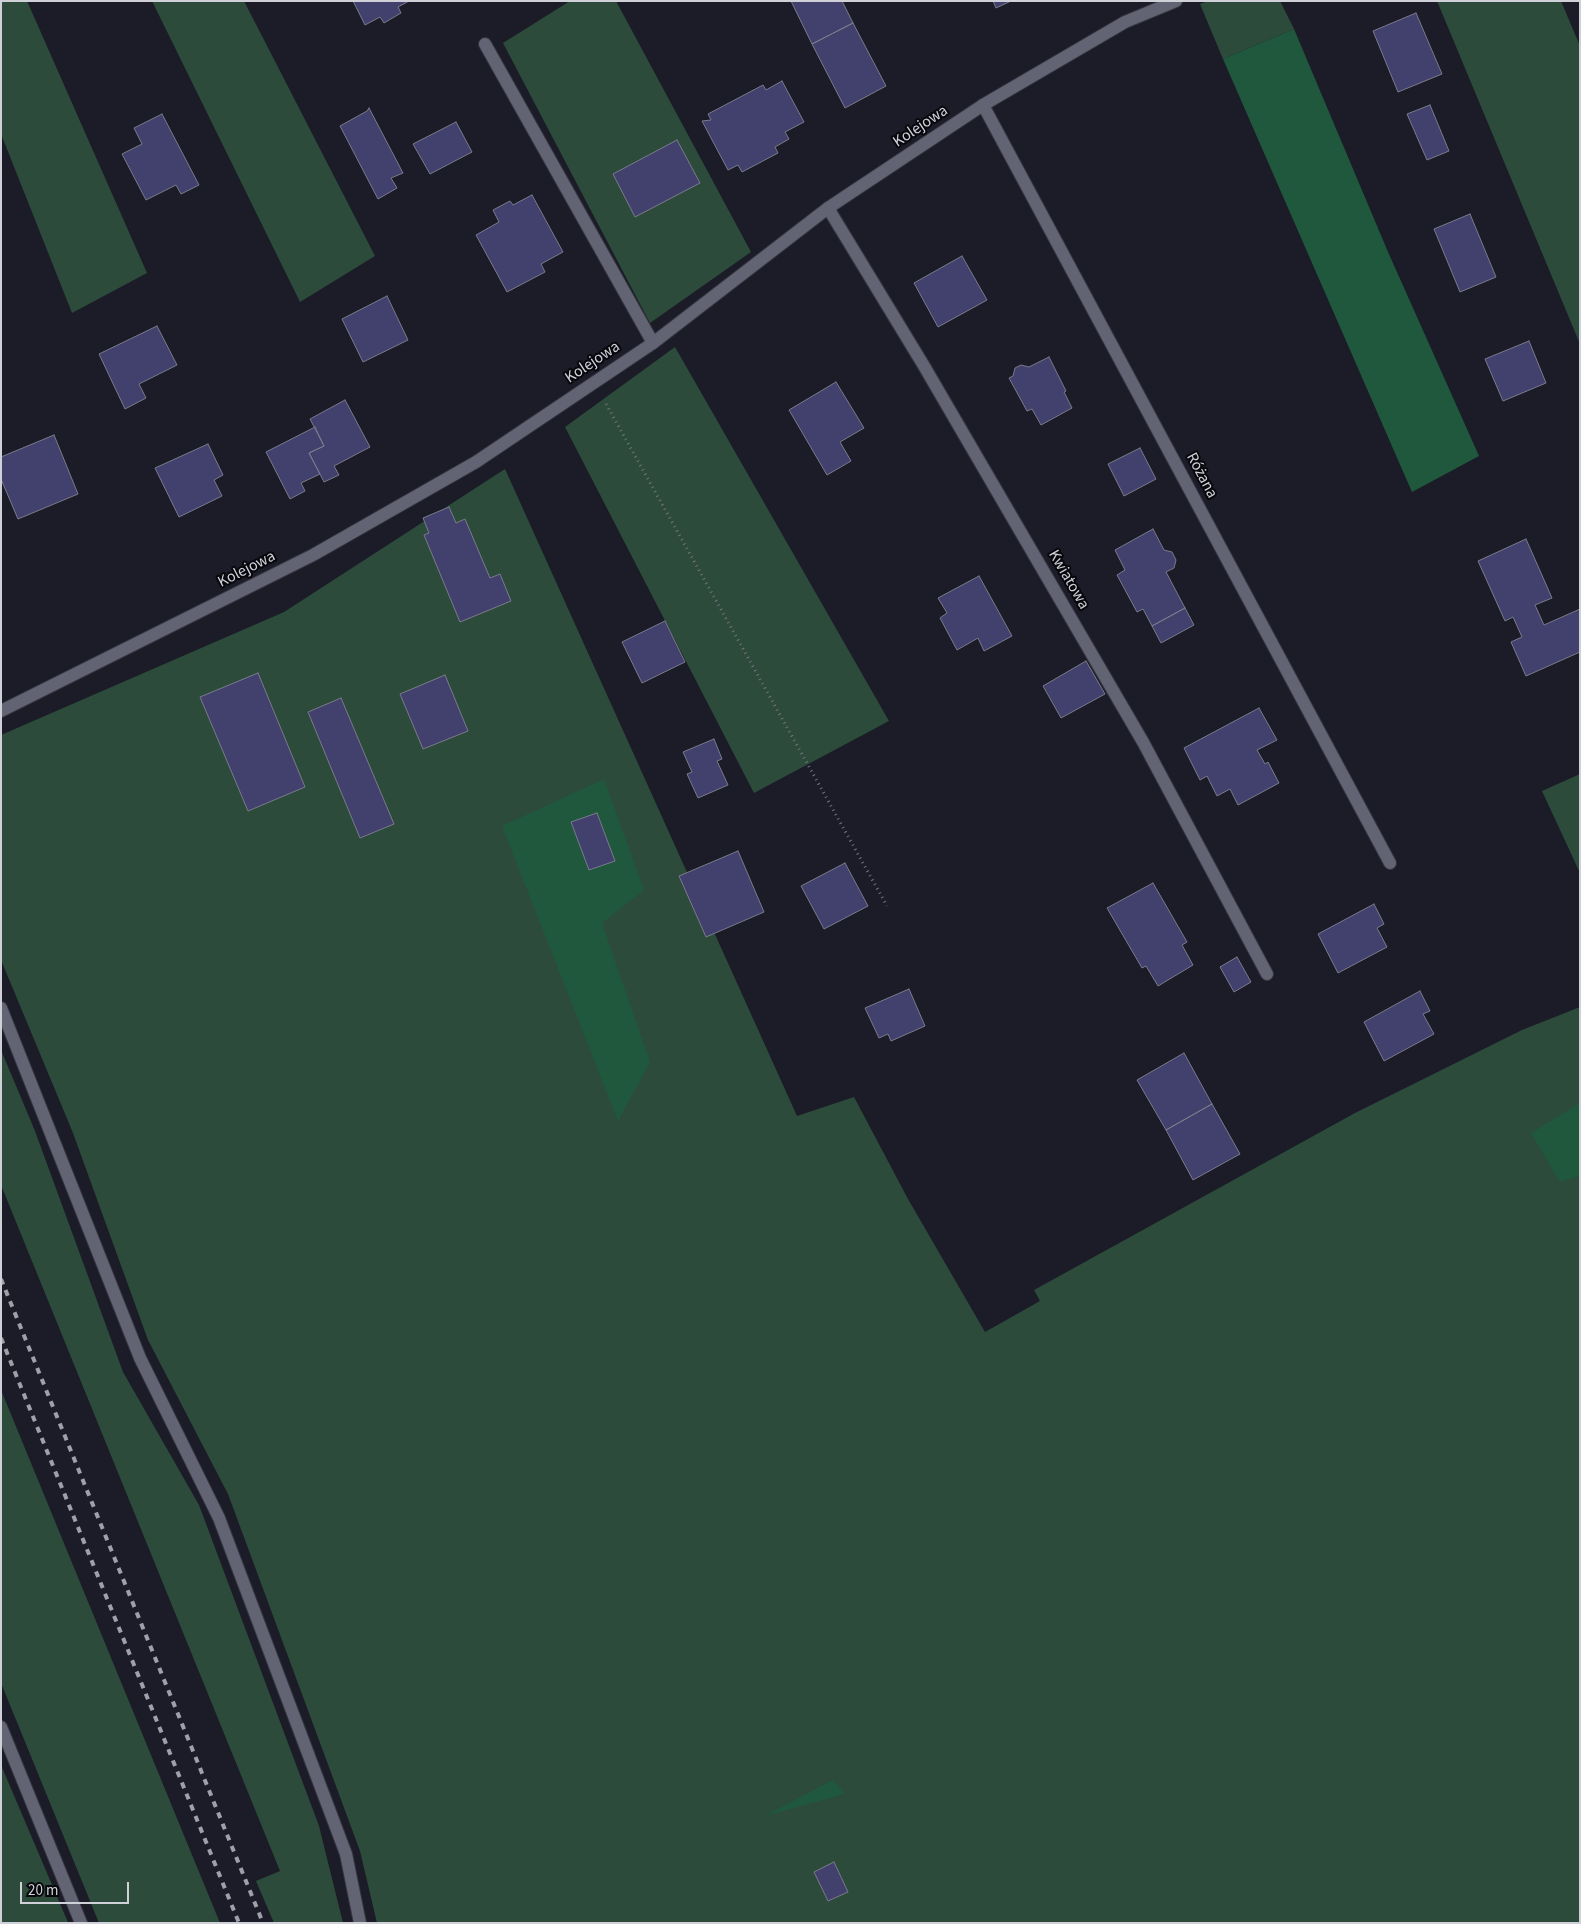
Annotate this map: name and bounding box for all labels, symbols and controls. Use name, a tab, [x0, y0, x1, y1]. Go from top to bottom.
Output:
street label: Kolejowa	[890, 102, 952, 152]
street label: Kolejowa	[562, 338, 624, 388]
street label: Różana	[1181, 450, 1221, 502]
street label: Kolejowa	[215, 547, 279, 593]
street label: Kwiatowa	[1043, 547, 1093, 613]
scale bar	[22, 1872, 131, 1904]
text: 20 m	[28, 1880, 58, 1901]

